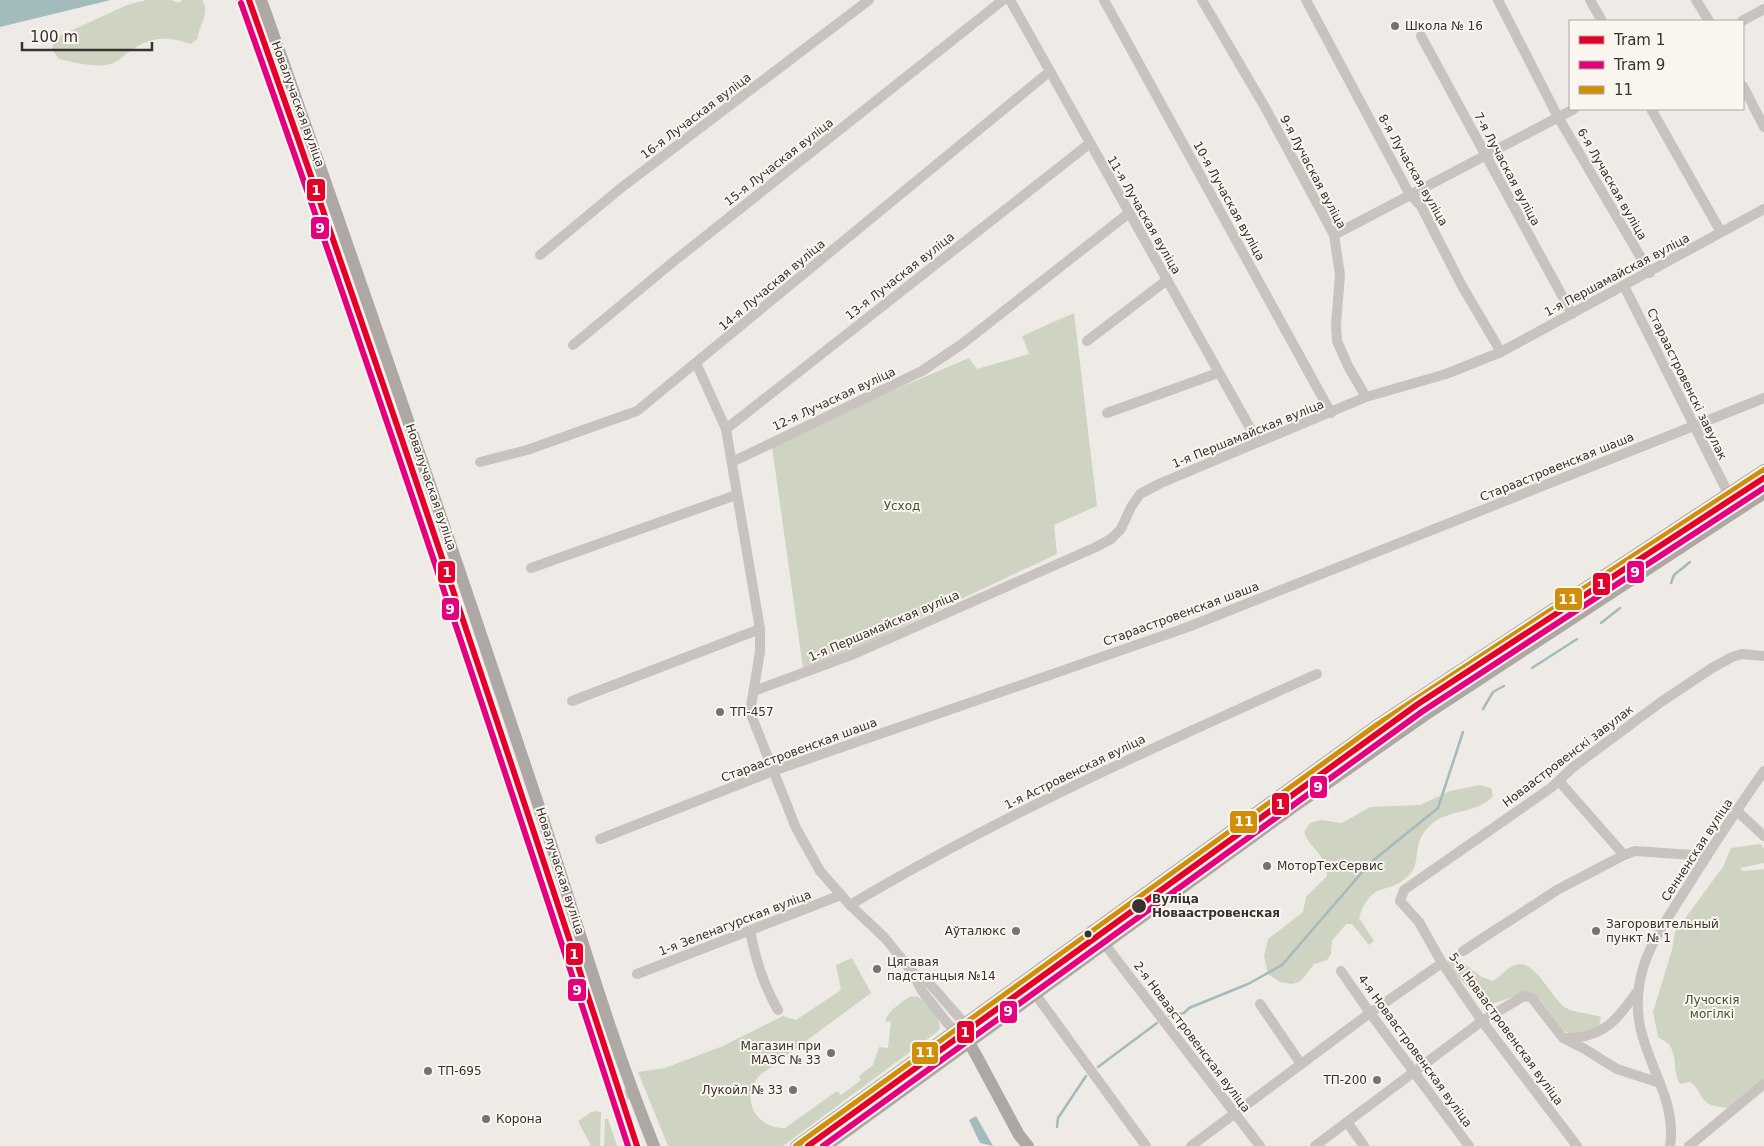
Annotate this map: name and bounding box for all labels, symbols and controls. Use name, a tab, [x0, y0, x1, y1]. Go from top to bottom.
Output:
place label: Школа № 16	[1405, 19, 1483, 33]
scale bar	[22, 20, 152, 52]
marker: Школа № 16	[1389, 20, 1401, 32]
legend	[1569, 20, 1744, 110]
text: 100 m	[30, 28, 78, 46]
text: Tram 1	[1613, 31, 1665, 49]
street label: Новалучаская вуліца	[269, 39, 327, 169]
text: Tram 9	[1613, 56, 1665, 74]
street label: 16-я Лучаская вуліца	[638, 70, 754, 162]
text: 11	[1614, 81, 1633, 99]
street label: 7-я Лучаская вуліца	[1471, 110, 1543, 228]
street label: 8-я Лучаская вуліца	[1375, 112, 1451, 228]
street label: 9-я Лучаская вуліца	[1277, 113, 1349, 231]
street label: 15-я Лучаская вуліца	[722, 115, 836, 209]
street label: 6-я Лучаская вуліца	[1574, 126, 1650, 242]
street label: 10-я Лучаская вуліца	[1190, 139, 1268, 263]
street label: 11-я Лучаская вуліца	[1104, 153, 1184, 277]
line badge: 1	[306, 178, 326, 202]
text: 1	[311, 182, 321, 198]
line badge: 9	[310, 216, 330, 240]
text: 9	[315, 220, 325, 236]
street label: 13-я Лучаская вуліца	[843, 229, 957, 323]
street label: 1-я Першамайская вуліца	[1542, 231, 1692, 319]
street label: 14-я Лучаская вуліца	[716, 237, 828, 333]
street label: Стараастровенскі завулак	[1644, 306, 1730, 462]
street label: 12-я Лучаская вуліца	[770, 364, 898, 434]
street label: 1-я Першамайская вуліца	[1170, 397, 1326, 471]
street label: Новалучаская вуліца	[403, 422, 459, 552]
street label: Стараастровенская шаша	[1478, 430, 1636, 504]
park label: Усход	[884, 499, 920, 513]
line badge: 1	[437, 560, 456, 584]
line badge: 9	[1626, 560, 1645, 584]
text: 1	[442, 564, 452, 580]
text: 9	[1630, 564, 1640, 580]
line badge: 1	[1592, 572, 1611, 596]
text: 1	[1596, 576, 1606, 592]
street label: Стараастровенская шаша	[1101, 579, 1261, 649]
line badge: 11	[1554, 587, 1583, 611]
street label: 1-я Першамайская вуліца	[806, 588, 962, 664]
text: 11	[1558, 591, 1578, 607]
line badge: 9	[441, 597, 460, 621]
text: 9	[445, 601, 455, 617]
street label: Новаастровенскі завулак	[1500, 702, 1636, 810]
place label: ТП-457	[729, 705, 774, 719]
marker: ТП-457	[714, 706, 726, 718]
street label: Стараастровенская шаша	[719, 715, 879, 785]
street label: 1-я Астровенская вуліца	[1002, 732, 1148, 812]
line badge: 9	[1309, 775, 1328, 799]
text: 9	[1313, 779, 1323, 795]
line badge: 1	[1271, 792, 1290, 816]
text: 1	[1275, 796, 1285, 812]
street label: Сенненская вуліца	[1659, 796, 1735, 904]
street label: Новалучаская вуліца	[533, 806, 587, 936]
line badge: 11	[1229, 810, 1258, 834]
text: 11	[1234, 813, 1254, 829]
place label: МоторТехСервис	[1277, 859, 1383, 873]
marker: МоторТехСервис	[1261, 860, 1273, 872]
street label: 1-я Зеленагурская вуліца	[657, 887, 813, 959]
place label: Вуліца Новаастровенская	[1152, 892, 1280, 920]
marker: Вуліца Новаастровенская	[1130, 897, 1148, 915]
place label: Загоровительный пункт № 1	[1606, 917, 1719, 945]
place label: Аўталюкс	[945, 924, 1006, 938]
marker: Аўталюкс	[1010, 925, 1022, 937]
marker: Загоровительный пункт № 1	[1590, 925, 1602, 937]
unlabelled marker	[1083, 929, 1093, 939]
line badge: 1	[565, 942, 584, 966]
text: 1	[569, 946, 579, 962]
street label: 5-я Новаастровенская вуліца	[1446, 950, 1566, 1108]
place label: Цягавая падстанцыя №14	[887, 955, 996, 983]
street label: 2-я Новаастровенская вуліца	[1131, 959, 1253, 1115]
marker: Цягавая падстанцыя №14	[871, 963, 883, 975]
street label: 4-я Новаастровенская вуліца	[1355, 972, 1475, 1130]
line badge: 9	[567, 978, 587, 1002]
text: 9	[572, 982, 582, 998]
park label: Лучоскія могілкі	[1685, 993, 1739, 1021]
line badge: 9	[999, 1000, 1018, 1024]
text: 9	[1003, 1003, 1013, 1019]
line badge: 1	[956, 1020, 975, 1044]
text: 1	[960, 1024, 970, 1040]
place label: Магазин при МАЗС № 33	[741, 1039, 821, 1067]
line badge: 11	[911, 1041, 939, 1065]
text: 11	[915, 1044, 935, 1060]
marker: Магазин при МАЗС № 33	[825, 1047, 837, 1059]
place label: ТП-695	[437, 1064, 482, 1078]
marker: ТП-695	[422, 1065, 434, 1077]
place label: ТП-200	[1322, 1073, 1367, 1087]
marker: ТП-200	[1371, 1074, 1383, 1086]
place label: Лукойл № 33	[701, 1083, 783, 1097]
marker: Лукойл № 33	[787, 1084, 799, 1096]
place label: Корона	[496, 1112, 542, 1126]
marker: Корона	[480, 1113, 492, 1125]

